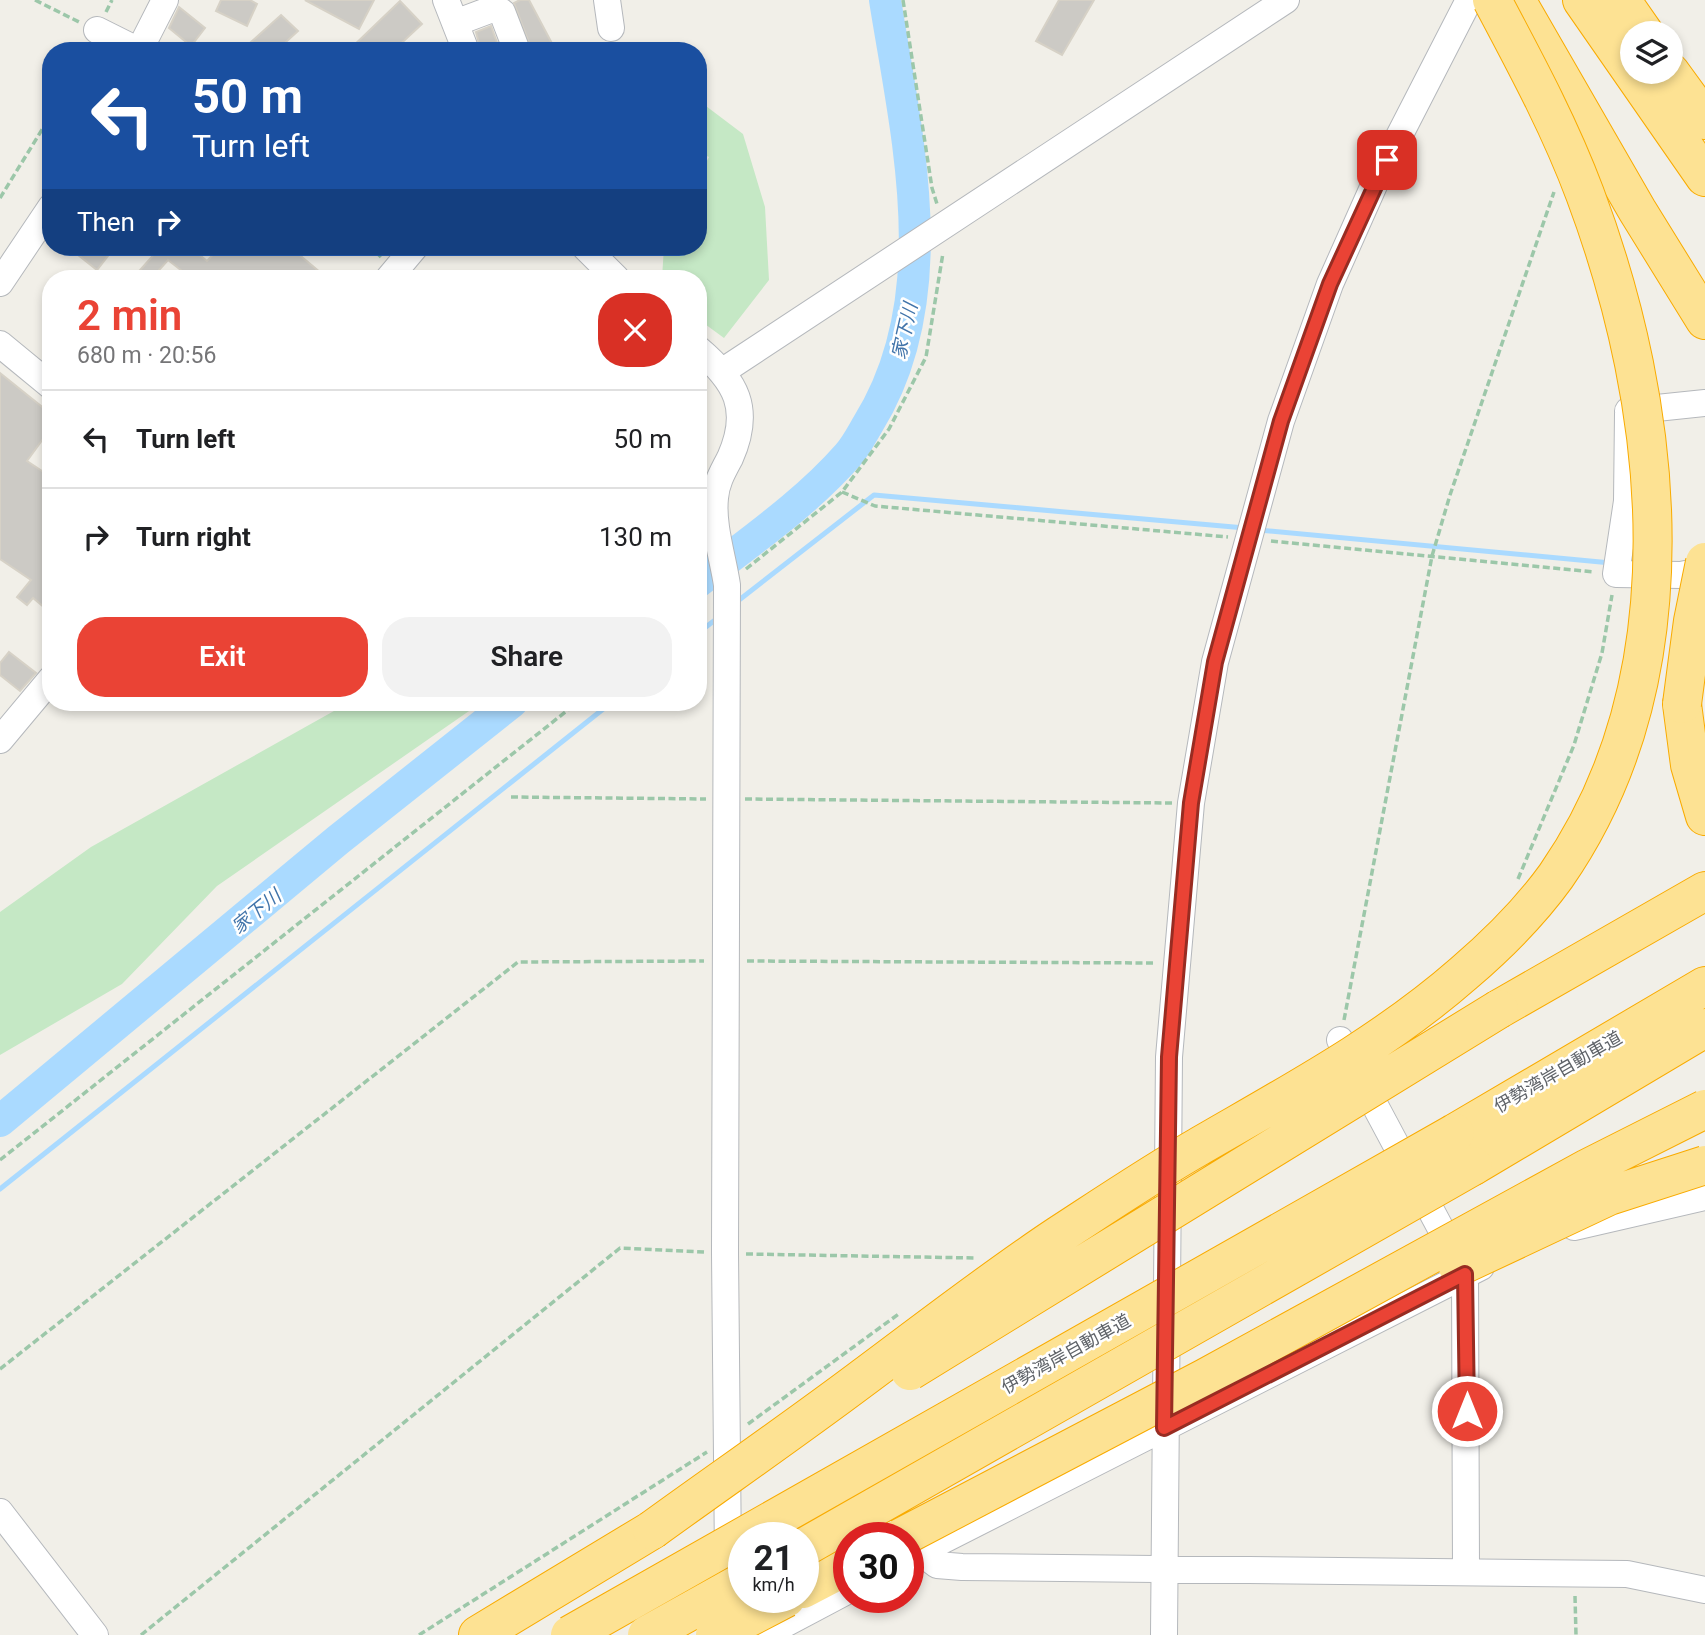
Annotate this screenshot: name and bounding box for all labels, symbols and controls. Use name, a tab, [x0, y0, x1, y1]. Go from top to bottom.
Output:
map controls	[1620, 21, 1683, 84]
button: layers	[1620, 21, 1683, 84]
text: 50 m	[192, 68, 303, 125]
icon: left	[77, 70, 168, 161]
text: Turn left	[192, 127, 310, 165]
pin	[1357, 130, 1417, 190]
icon: arrive	[1368, 141, 1406, 179]
icon: right	[149, 203, 187, 241]
text: Then	[77, 207, 135, 237]
text: 2 min	[77, 291, 182, 340]
button: close	[598, 293, 672, 367]
water label: 家下川	[887, 299, 923, 361]
text: 680 m · 20:56	[77, 342, 216, 369]
icon: left	[77, 420, 115, 458]
text: Turn left	[136, 424, 235, 454]
text: 50 m	[614, 424, 672, 454]
icon: right	[77, 518, 115, 556]
text: Turn right	[136, 522, 251, 552]
text: 130 m	[599, 522, 672, 552]
button: Exit	[77, 617, 368, 697]
button: Share	[382, 617, 672, 697]
water label: 家下川	[227, 883, 287, 938]
street label: 伊勢湾岸自動車道	[1490, 1026, 1625, 1117]
street label: 伊勢湾岸自動車道	[998, 1309, 1134, 1398]
position arrow	[1430, 1374, 1504, 1448]
speed limit sign: 30	[833, 1522, 924, 1613]
text: 21	[753, 1538, 794, 1579]
text: km/h	[752, 1574, 795, 1595]

